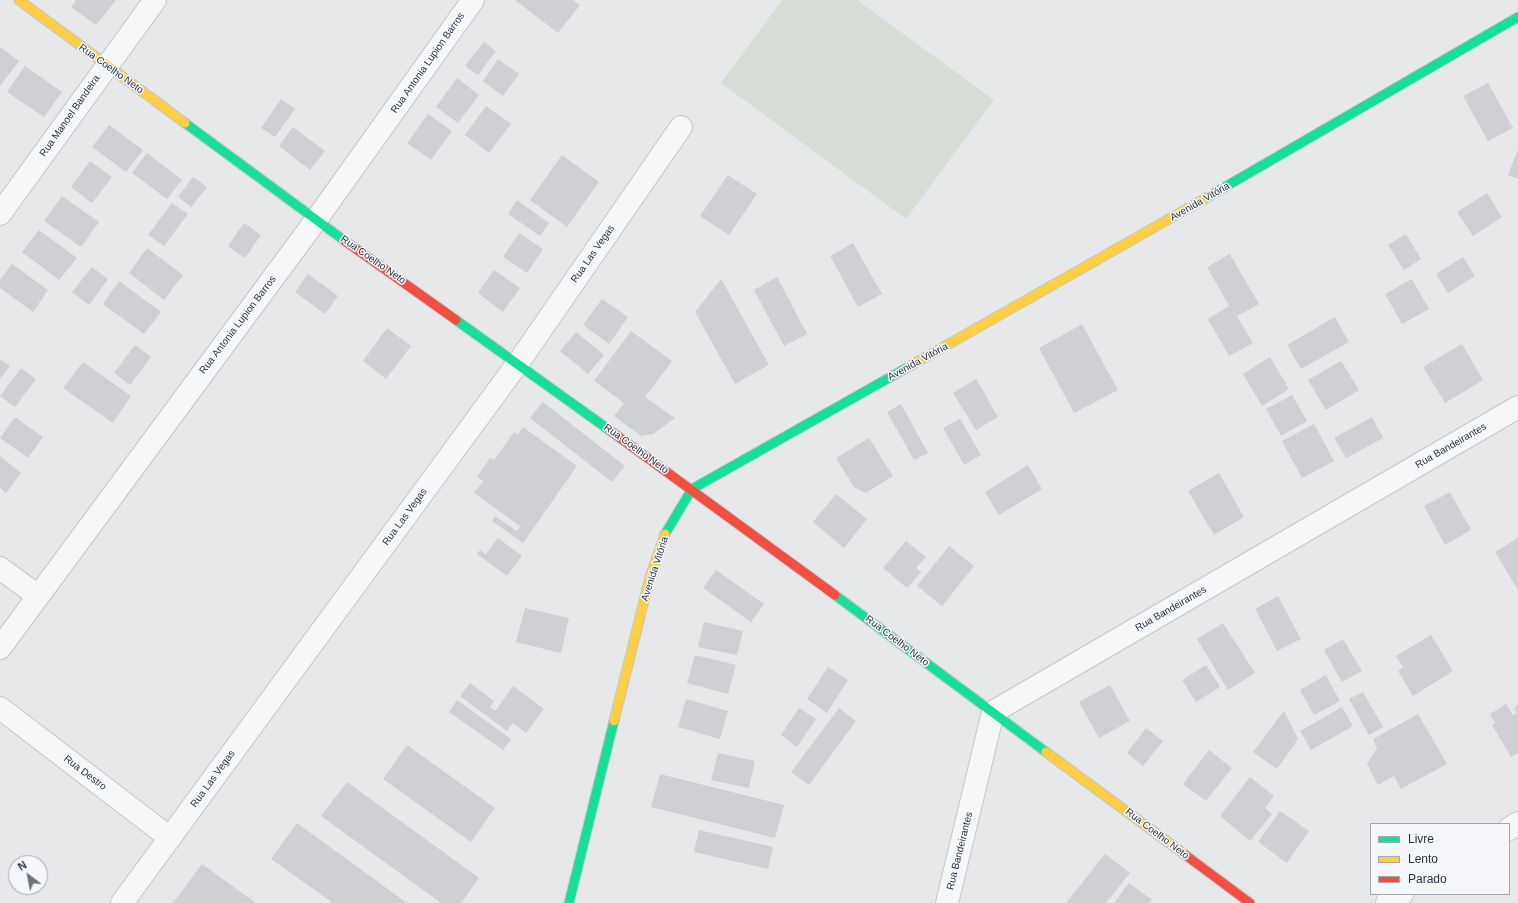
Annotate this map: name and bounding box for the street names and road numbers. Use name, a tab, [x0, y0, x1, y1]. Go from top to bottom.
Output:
street label: Rua Antonia Lupion Barros	[389, 10, 467, 116]
street label: Rua Coelho Neto	[76, 42, 146, 96]
street label: Rua Manoel Bandeira	[37, 73, 103, 159]
street label: Avenida Vitória	[1168, 180, 1232, 224]
street label: Rua Las Vegas	[569, 223, 617, 285]
street label: Rua Coelho Neto	[338, 233, 408, 287]
street label: Rua Antonia Lupion Barros	[197, 273, 279, 377]
street label: Avenida Vitória	[886, 341, 950, 383]
street label: Rua Bandeirantes	[1413, 421, 1489, 471]
street label: Rua Coelho Neto	[601, 422, 671, 476]
street label: Rua Las Vegas	[380, 486, 430, 548]
street label: Avenida Vitória	[639, 535, 671, 603]
street label: Rua Bandeirantes	[1133, 584, 1209, 634]
street label: Rua Coelho Neto	[863, 613, 931, 669]
street label: Rua Las Vegas	[188, 748, 238, 810]
street label: Rua Destro	[61, 753, 109, 793]
street label: Rua Coelho Neto	[1123, 806, 1191, 862]
street label: Rua Bandeirantes	[944, 811, 976, 891]

